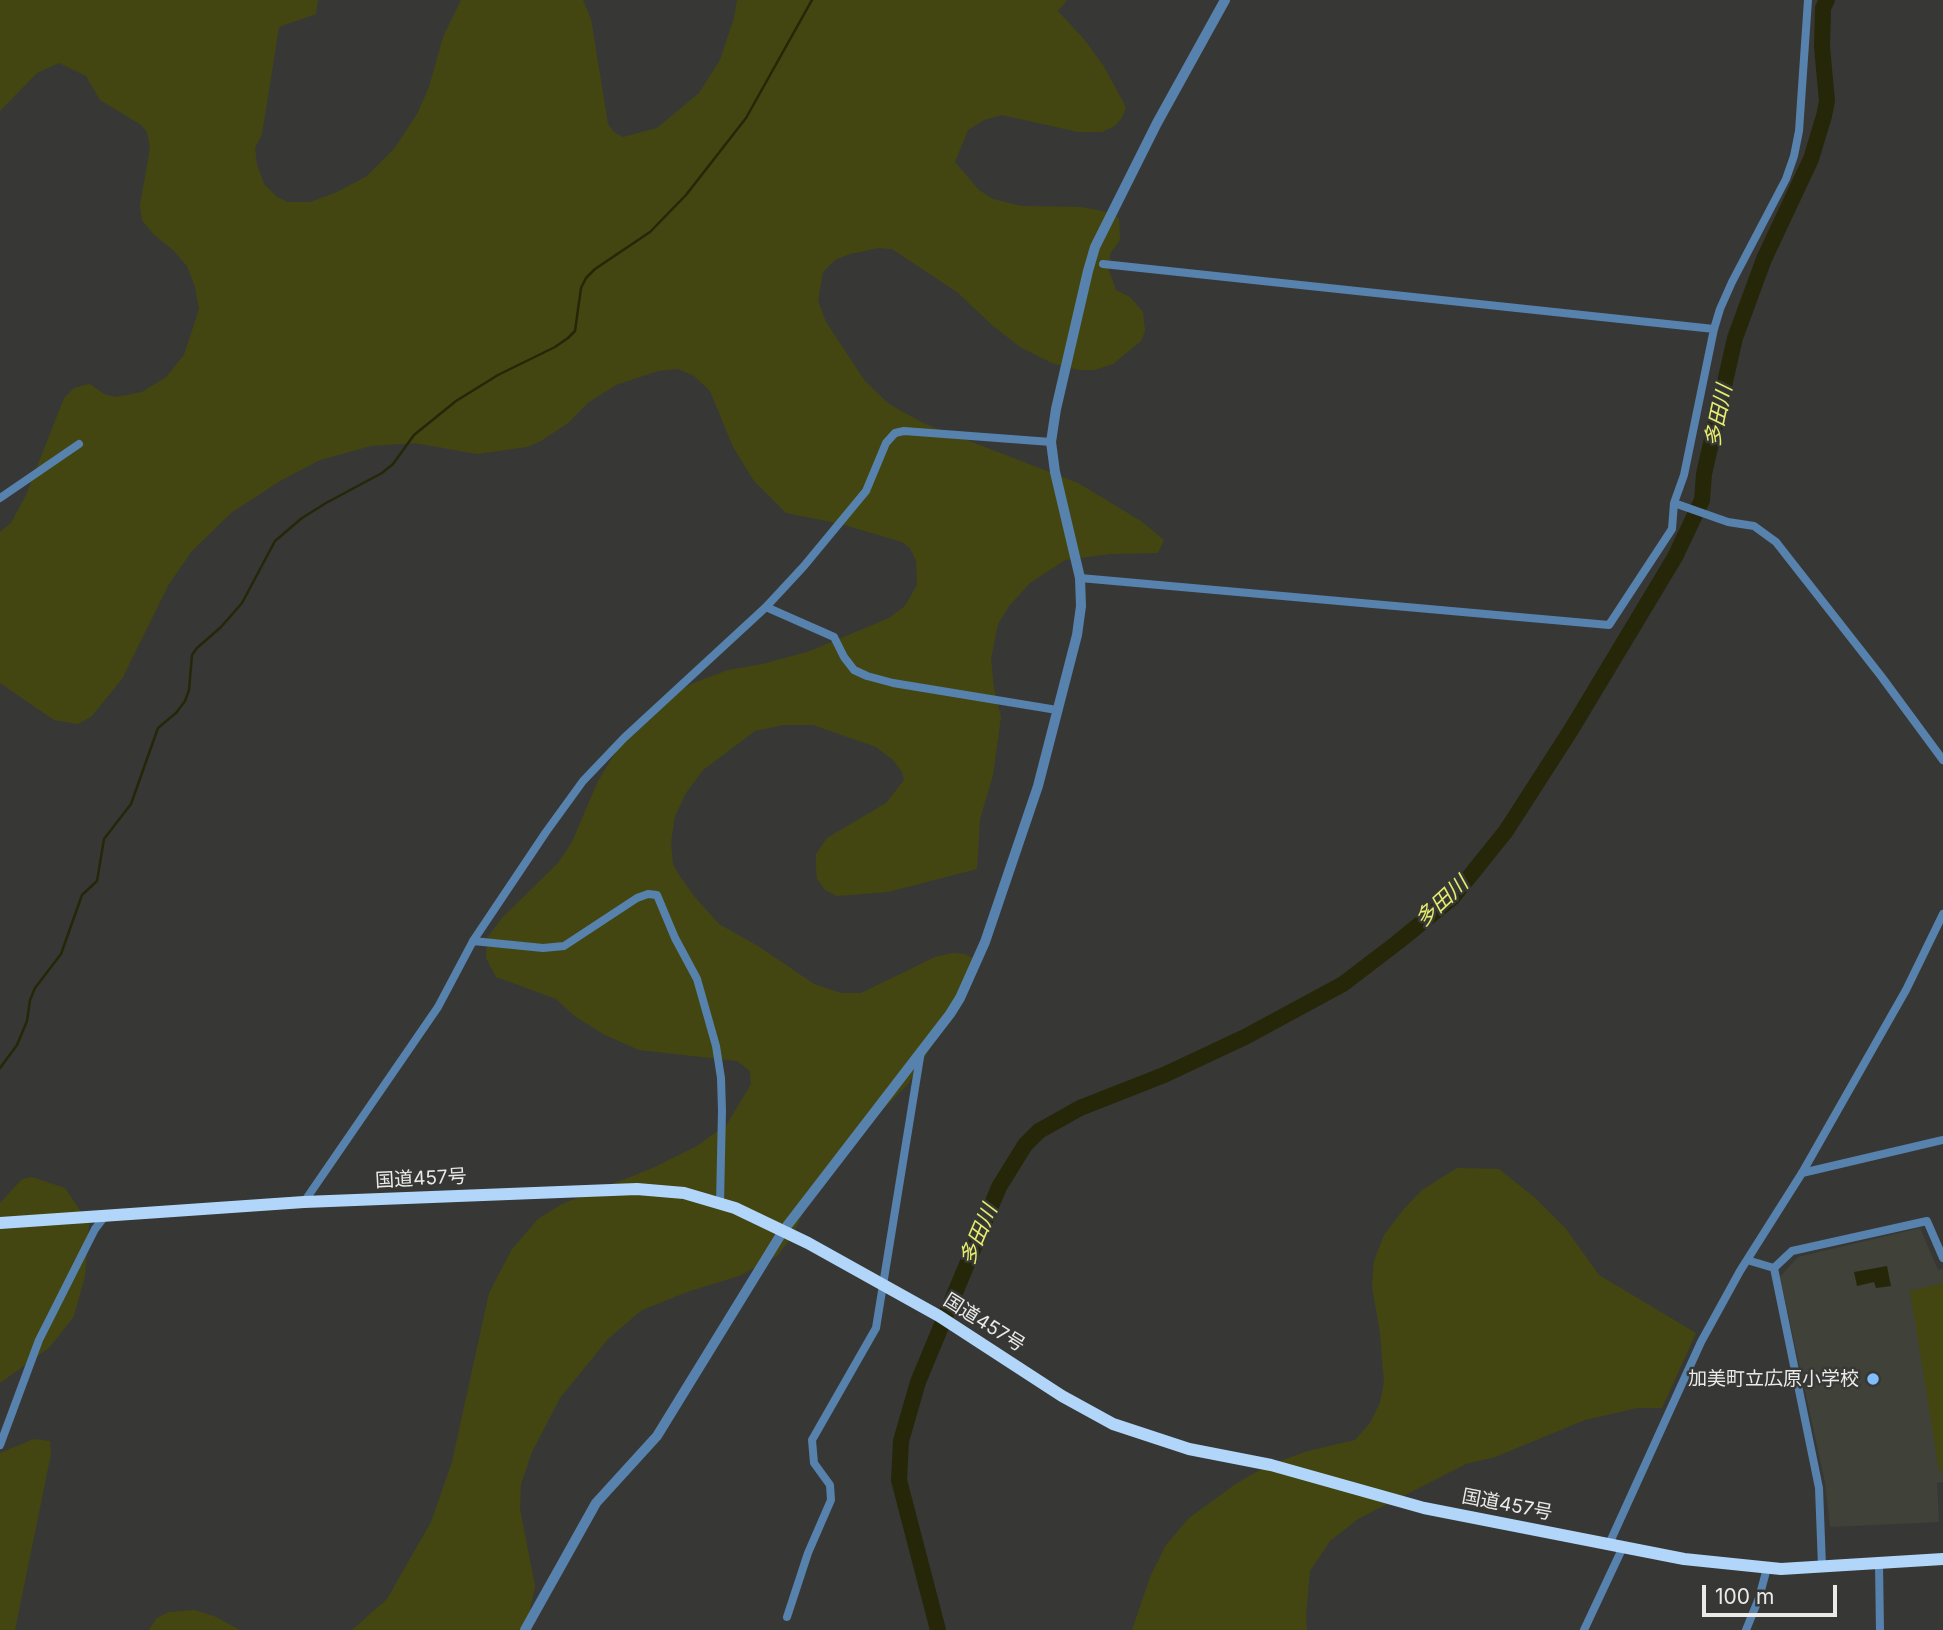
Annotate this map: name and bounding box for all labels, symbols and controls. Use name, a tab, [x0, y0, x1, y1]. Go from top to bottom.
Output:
water label: 多田川	[1700, 383, 1738, 449]
water label: 多田川	[1410, 871, 1474, 933]
street label: 国道457号	[375, 1165, 467, 1193]
water label: 多田川	[955, 1201, 1003, 1269]
street label: 国道457号	[939, 1289, 1029, 1357]
place label: 加美町立広原小学校	[1688, 1368, 1859, 1390]
marker: 加美町立広原小学校	[1865, 1371, 1881, 1387]
street label: 国道457号	[1460, 1485, 1554, 1525]
scale bar	[1705, 1570, 1840, 1614]
text: 100 m	[1715, 1584, 1774, 1609]

